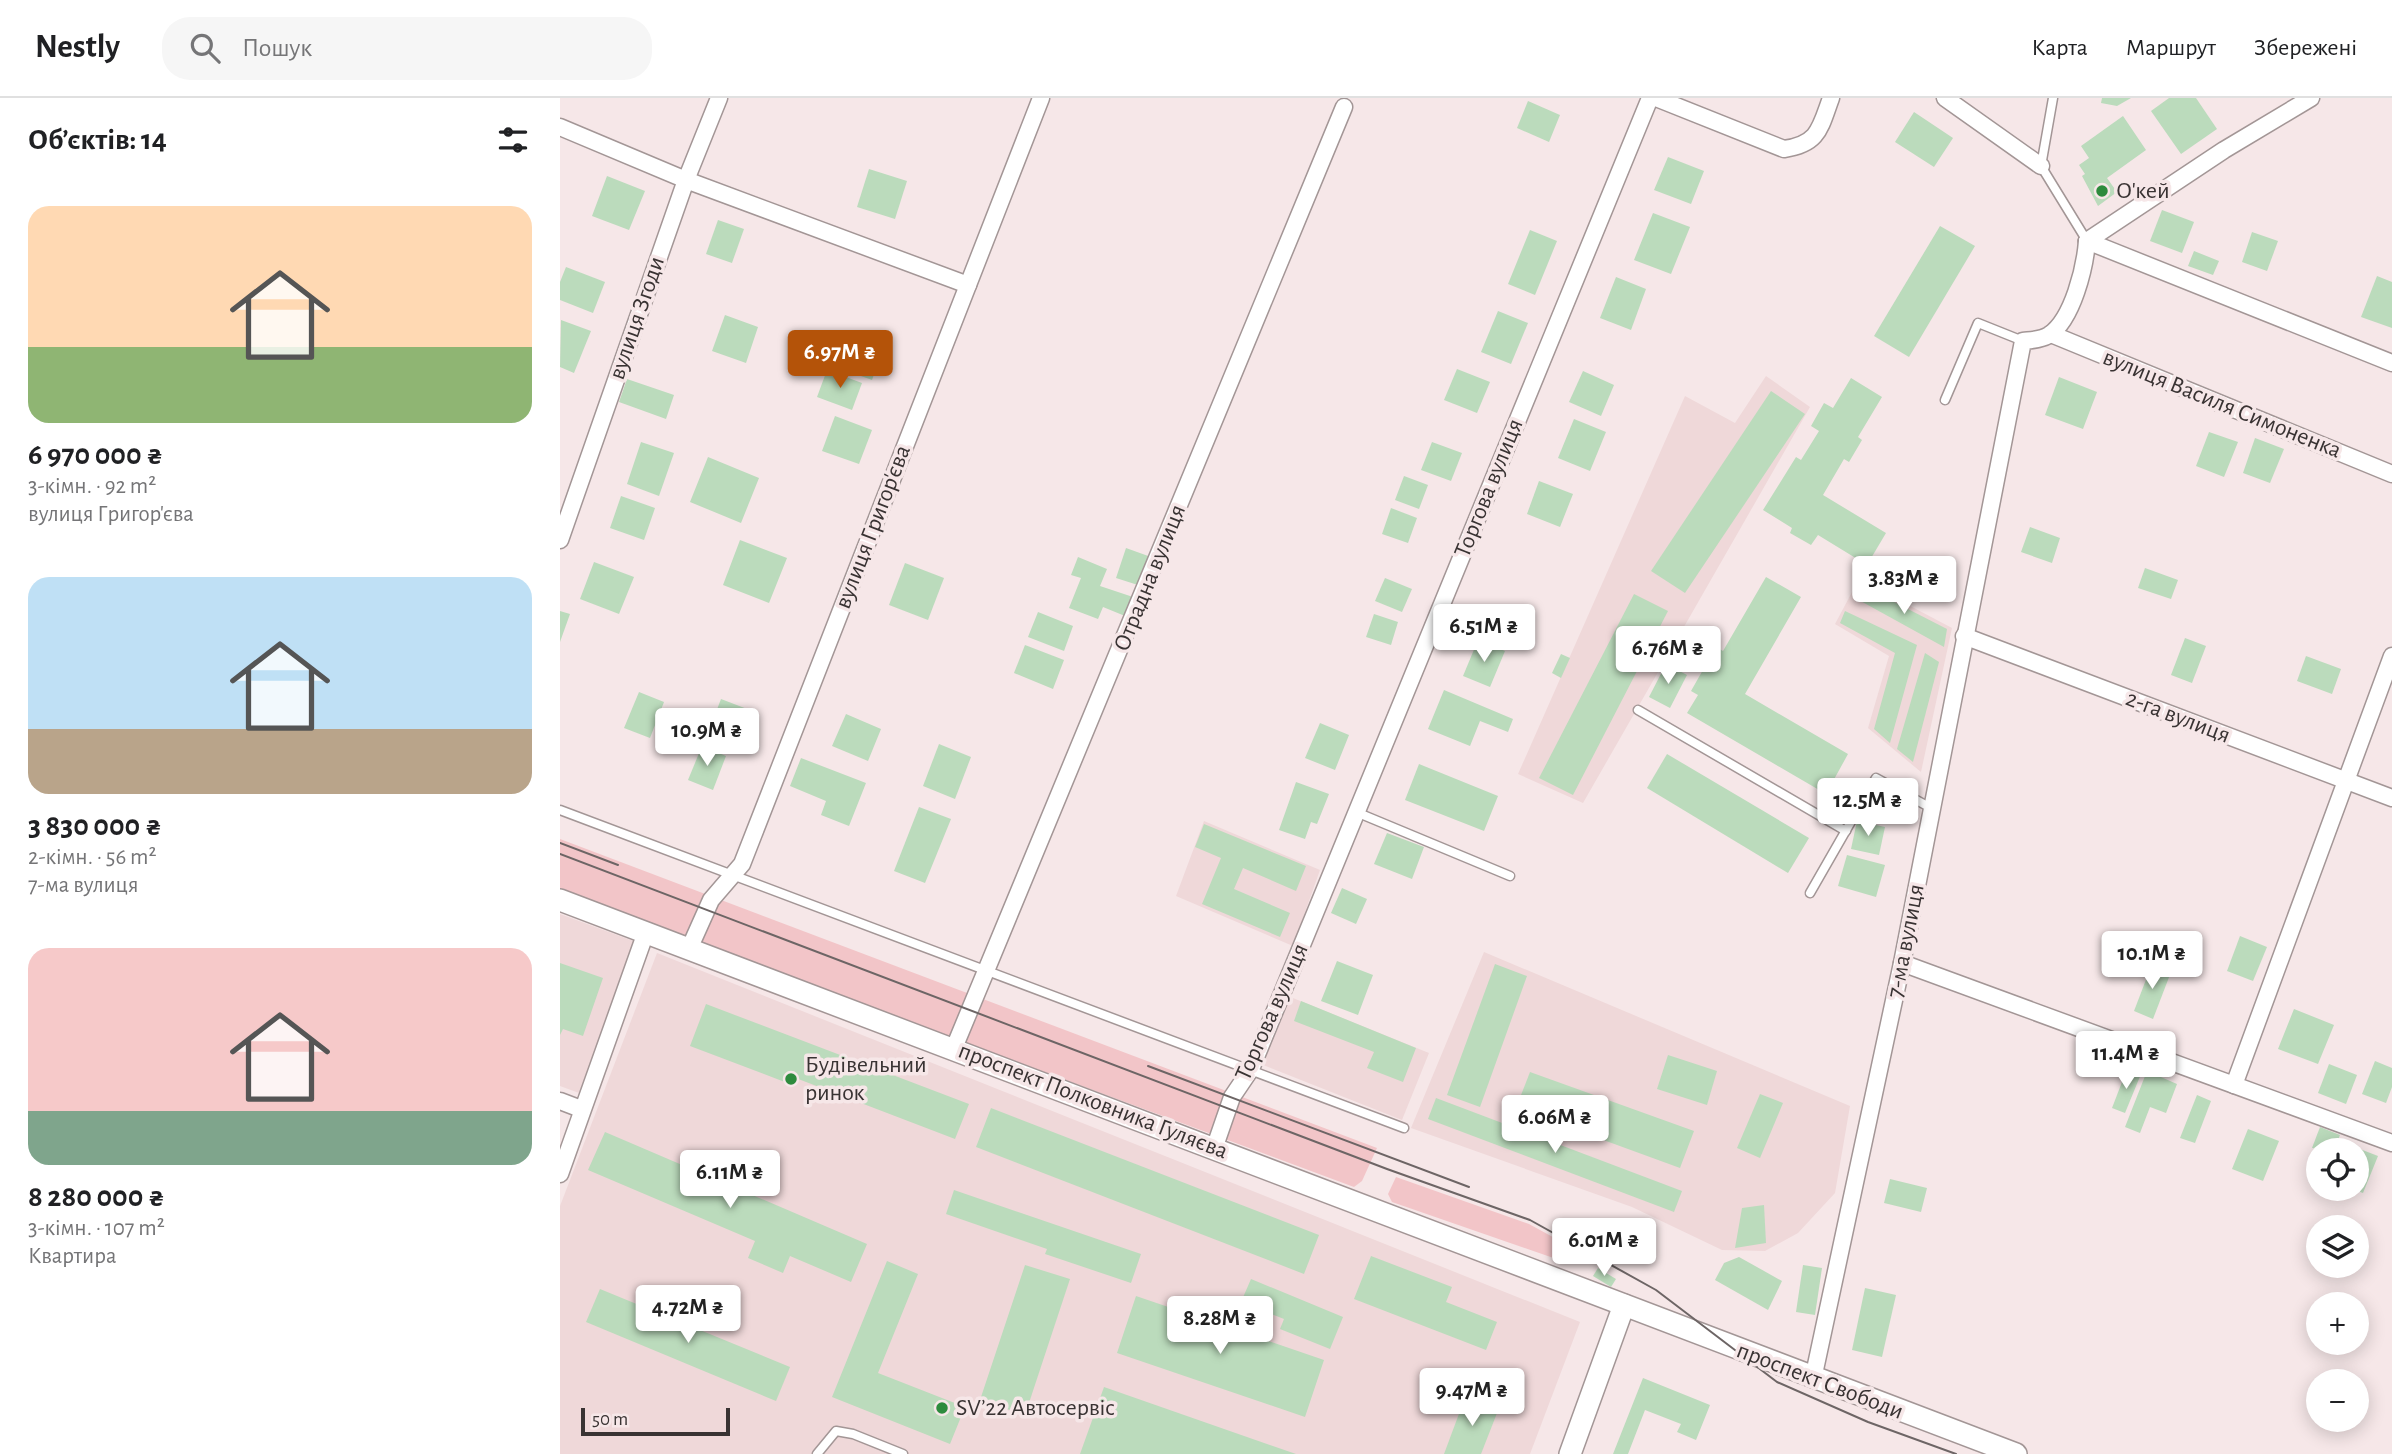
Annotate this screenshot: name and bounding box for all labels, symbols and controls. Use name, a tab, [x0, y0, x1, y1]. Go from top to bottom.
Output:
search box	[162, 17, 652, 80]
icon: search	[186, 29, 224, 67]
text: Nestly	[35, 31, 120, 64]
text: Пошук	[242, 35, 312, 61]
text: Карта	[2032, 36, 2088, 60]
text: Маршрут	[2126, 36, 2216, 60]
text: Збережені	[2254, 36, 2357, 60]
icon: filters	[494, 121, 532, 159]
text: Об’єктів: 14	[28, 125, 167, 155]
place label: О'кей	[2116, 179, 2170, 203]
marker: О'кей	[2094, 183, 2110, 199]
icon: home	[217, 252, 343, 378]
street label: вулиця Згоди	[605, 253, 669, 383]
pin: 6.97M ₴	[775, 330, 905, 390]
text: 6.97M ₴	[804, 341, 876, 364]
street label: вулиця Василя Симоненка	[2099, 345, 2345, 463]
street label: Торгова вулиця	[1450, 415, 1528, 561]
text: 6 970 000 ₴	[28, 440, 163, 470]
street label: вулиця Григор'єва	[831, 442, 915, 612]
text: 3-кімн. · 92 m²	[28, 475, 156, 498]
street label: Отрадна вулиця	[1110, 501, 1190, 655]
text: вулиця Григор'єва	[28, 503, 194, 526]
pin: 3.83M ₴	[1839, 556, 1969, 616]
text: 3.83M ₴	[1868, 567, 1940, 590]
pin: 6.51M ₴	[1419, 604, 1549, 664]
text: 6.51M ₴	[1449, 615, 1519, 638]
icon: home	[217, 623, 343, 749]
pin: 6.76M ₴	[1603, 626, 1733, 686]
text: 6.76M ₴	[1632, 637, 1704, 660]
street label: 2-га вулиця	[2122, 686, 2234, 748]
pin: 10.9M ₴	[642, 708, 772, 768]
text: 10.9M ₴	[671, 719, 743, 742]
pin: 12.5M ₴	[1803, 778, 1933, 838]
text: 12.5M ₴	[1833, 789, 1903, 812]
text: 3 830 000 ₴	[28, 811, 162, 841]
text: 2-кімн. · 56 m²	[28, 846, 156, 869]
text: 7-ма вулиця	[28, 874, 139, 897]
street label: 7-ма вулиця	[1883, 882, 1929, 1000]
pin: 10.1M ₴	[2087, 932, 2217, 991]
street label: Торгова вулиця	[1231, 940, 1313, 1084]
text: 10.1M ₴	[2118, 942, 2186, 965]
icon: home	[217, 994, 343, 1120]
pin: 11.4M ₴	[2061, 1032, 2191, 1091]
street label: проспект Полковника Гуляєва	[955, 1038, 1231, 1164]
text: 11.4M ₴	[2092, 1042, 2160, 1065]
place label: Будівельний ринок	[805, 1053, 927, 1105]
marker: Будівельний ринок	[783, 1071, 799, 1087]
pin: 6.06M ₴	[1490, 1096, 1620, 1155]
text: 6.06M ₴	[1518, 1106, 1592, 1129]
map controls	[2306, 1138, 2369, 1432]
button: locate	[2306, 1138, 2369, 1201]
pin: 6.11M ₴	[665, 1150, 795, 1210]
text: 6.11M ₴	[696, 1161, 764, 1184]
text: 8 280 000 ₴	[28, 1182, 165, 1212]
button: layers	[2306, 1215, 2369, 1278]
text: 3-кімн. · 107 m²	[28, 1217, 165, 1240]
pin: 6.01M ₴	[1539, 1218, 1669, 1278]
text: 6.01M ₴	[1568, 1229, 1640, 1252]
text: Квартира	[28, 1245, 116, 1268]
pin: 4.72M ₴	[623, 1286, 753, 1345]
button: +	[2306, 1292, 2369, 1355]
text: 4.72M ₴	[652, 1296, 724, 1319]
pin: 8.28M ₴	[1155, 1296, 1285, 1356]
text: 8.28M ₴	[1183, 1307, 1257, 1330]
street label: проспект Свободи	[1733, 1338, 1907, 1424]
pin: 9.47M ₴	[1407, 1368, 1537, 1428]
button: −	[2306, 1369, 2369, 1432]
text: 9.47M ₴	[1436, 1379, 1508, 1402]
place label: SV’22 Автосервіс	[956, 1396, 1115, 1420]
marker: SV’22 Автосервіс	[934, 1400, 950, 1416]
scale bar	[581, 1405, 730, 1437]
text: 50 m	[592, 1410, 628, 1429]

